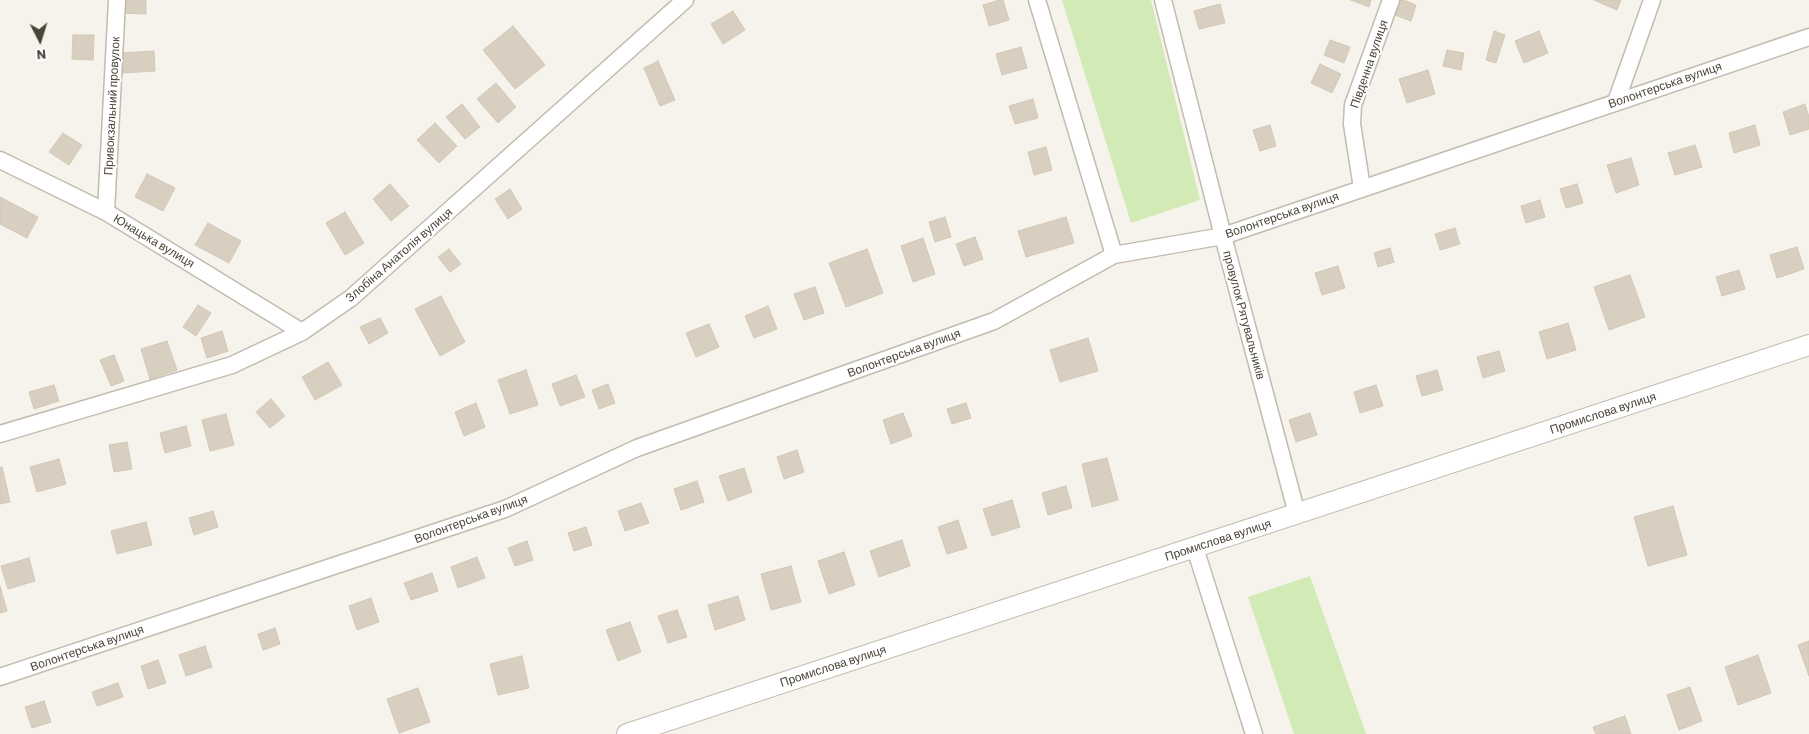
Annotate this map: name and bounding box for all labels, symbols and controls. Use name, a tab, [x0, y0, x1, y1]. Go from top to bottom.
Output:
north arrow	[15, 15, 65, 65]
street label: Південна вулиця	[1347, 18, 1391, 110]
street label: Привокзальний провулок	[101, 36, 123, 176]
text: N	[36, 47, 47, 64]
street label: Волонтерська вулиця	[1606, 59, 1724, 111]
street label: Волонтерська вулиця	[1223, 189, 1341, 241]
street label: Злобіна Анатолія вулиця	[343, 205, 455, 305]
street label: Юнацька вулиця	[111, 211, 197, 271]
street label: провулок Рятувальників	[1220, 249, 1268, 381]
street label: Волонтерська вулиця	[845, 326, 963, 380]
street label: Промислова вулиця	[1548, 389, 1658, 437]
street label: Волонтерська вулиця	[412, 492, 530, 546]
street label: Промислова вулиця	[1163, 516, 1273, 564]
street label: Волонтерська вулиця	[28, 622, 146, 674]
street label: Промислова вулиця	[778, 642, 888, 690]

